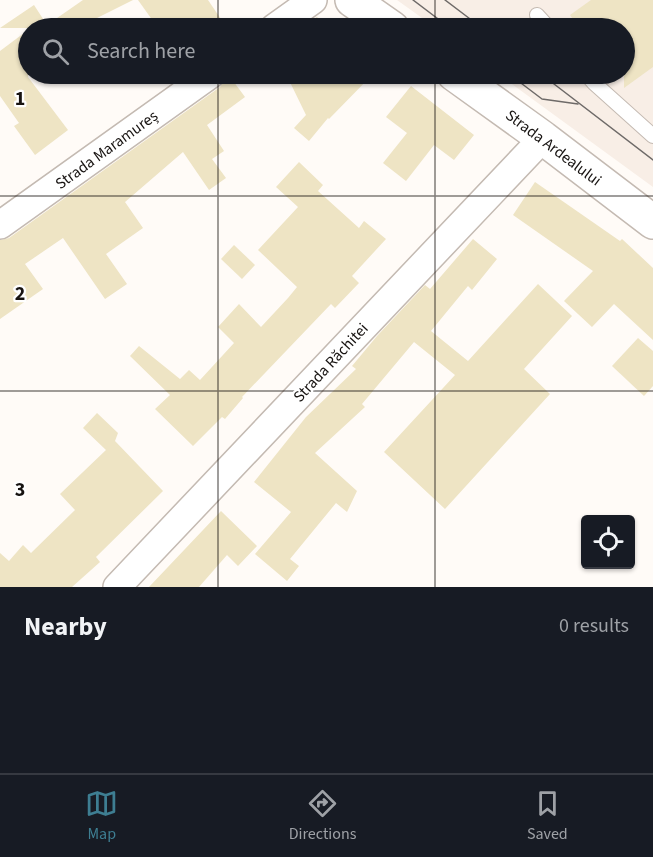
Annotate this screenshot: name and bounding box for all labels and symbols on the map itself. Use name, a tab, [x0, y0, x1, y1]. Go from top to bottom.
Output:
text: 1	[15, 85, 25, 113]
street label: Strada Ardealului	[501, 104, 606, 191]
street label: Strada Maramureș	[51, 105, 163, 195]
text: 2	[15, 280, 25, 308]
street label: Strada Răchitei	[288, 318, 373, 407]
text: 3	[15, 476, 25, 504]

